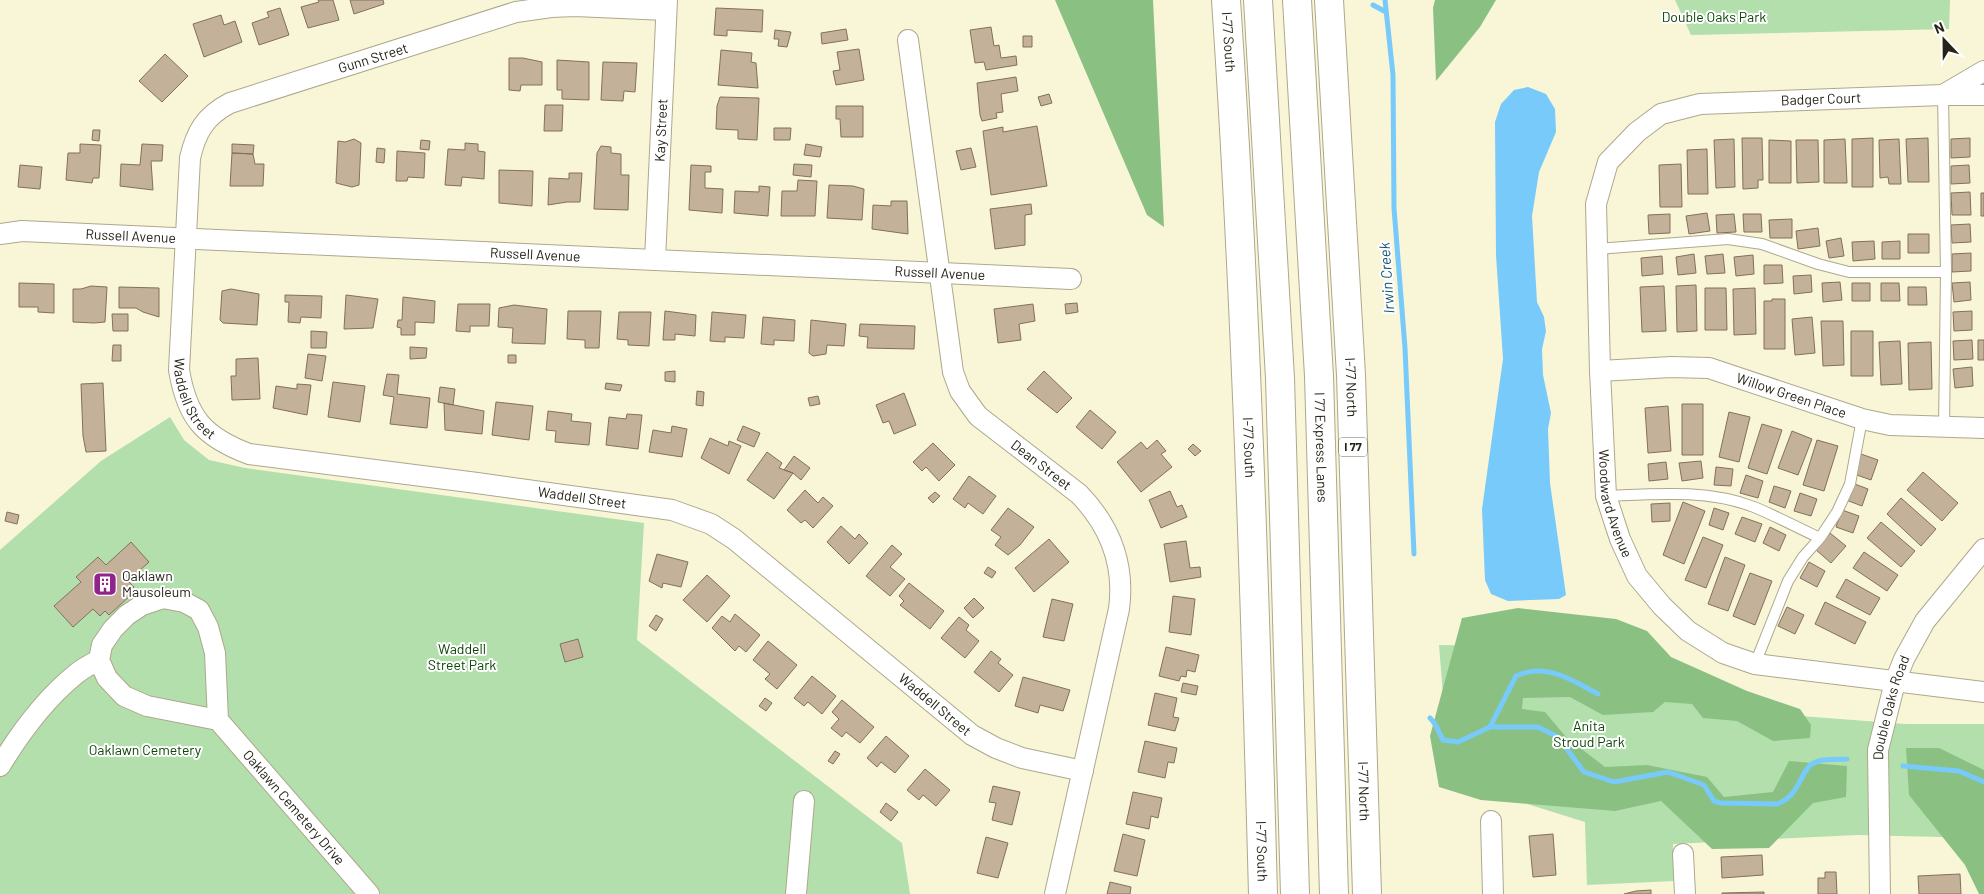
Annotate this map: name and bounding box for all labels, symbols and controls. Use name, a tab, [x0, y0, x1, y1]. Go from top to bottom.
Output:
park label: Double Oaks Park	[1662, 8, 1766, 25]
street label: I-77 South	[1219, 11, 1240, 73]
north arrow	[1919, 15, 1969, 65]
text: N	[1931, 18, 1946, 37]
street label: Gunn Street	[336, 39, 410, 76]
street label: Badger Court	[1781, 89, 1861, 108]
street label: Kay Street	[651, 98, 670, 162]
street label: Russell Avenue	[85, 225, 176, 246]
water label: Irwin Creek	[1374, 241, 1397, 314]
street label: Russell Avenue	[490, 243, 581, 265]
street label: Russell Avenue	[894, 262, 986, 283]
street label: Waddell Street	[171, 357, 219, 443]
street label: I-77 North	[1342, 357, 1361, 418]
street label: Willow Green Place	[1734, 369, 1849, 421]
street label: I 77 Express Lanes	[1311, 392, 1332, 503]
street label: I-77 South	[1240, 417, 1259, 478]
street label: Dean Street	[1008, 436, 1075, 493]
road number: I 77	[1339, 438, 1367, 457]
street label: Woodward Avenue	[1596, 449, 1636, 560]
street label: Waddell Street	[537, 483, 628, 512]
place label: Oaklawn Mausoleum	[122, 567, 191, 600]
building icon: Oaklawn Mausoleum	[92, 571, 118, 597]
park label: Waddell Street Park	[428, 640, 496, 673]
street label: Double Oaks Road	[1869, 653, 1913, 760]
street label: Waddell Street	[896, 669, 975, 739]
park label: Anita Stroud Park	[1553, 717, 1625, 750]
park label: Oaklawn Cemetery	[89, 741, 202, 758]
street label: Oaklawn Cemetery Drive	[240, 746, 349, 868]
street label: I-77 North	[1355, 761, 1374, 821]
street label: I-77 South	[1253, 821, 1272, 882]

